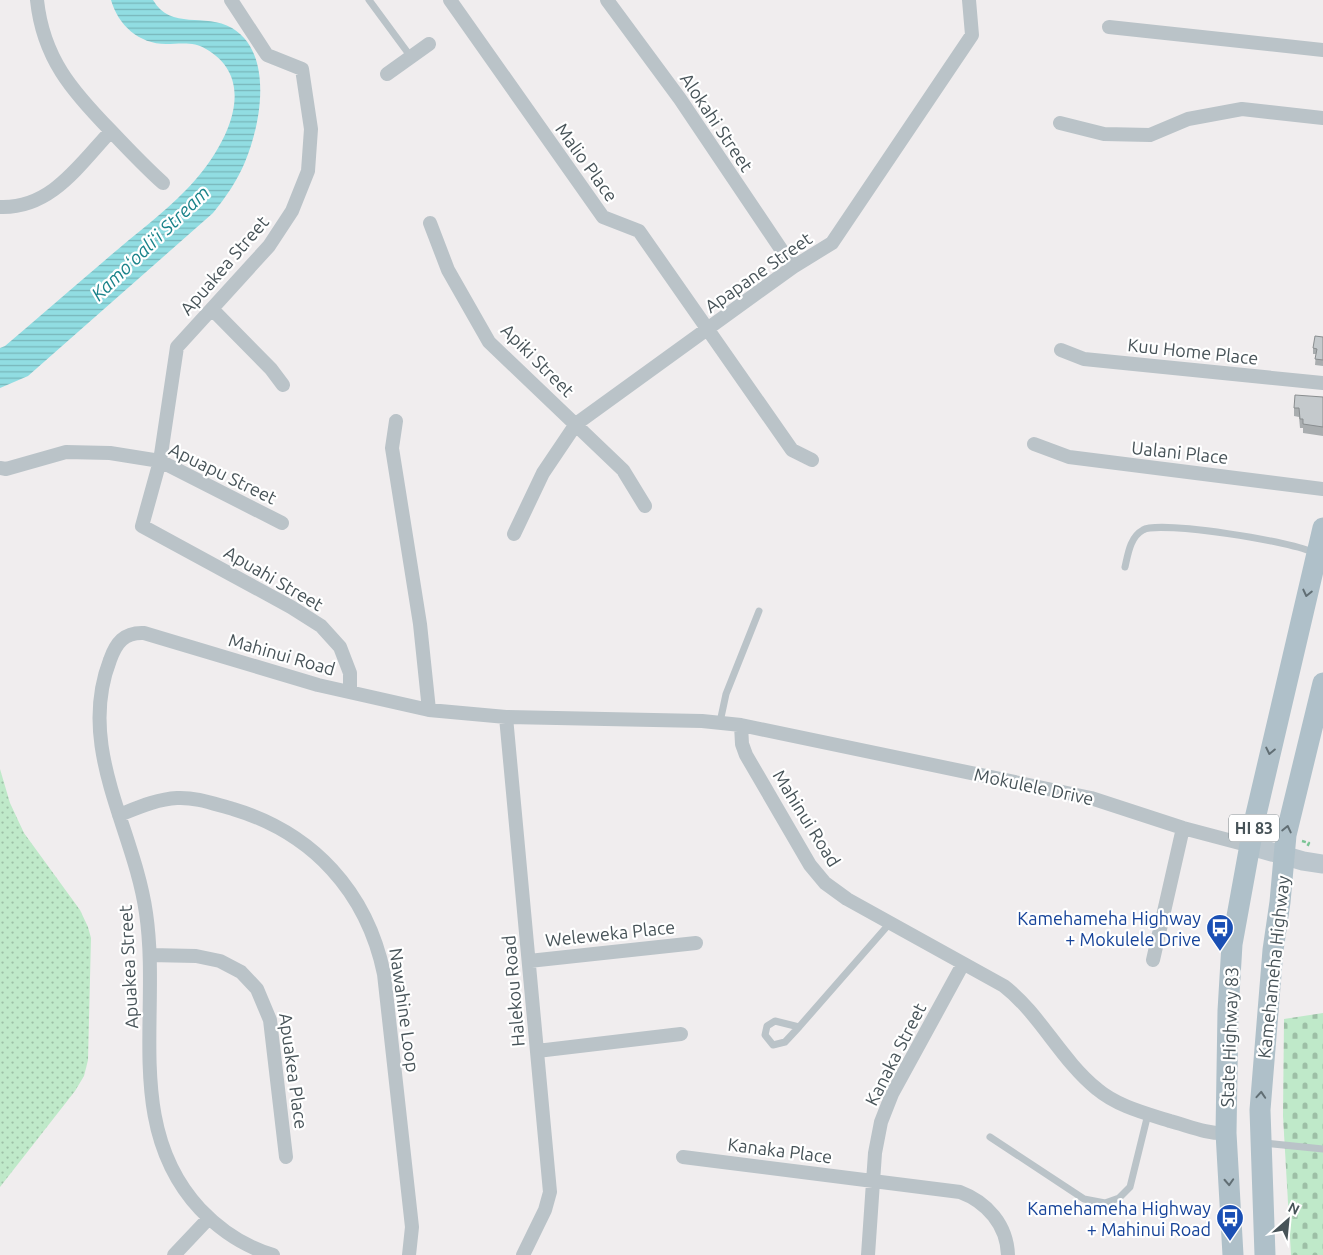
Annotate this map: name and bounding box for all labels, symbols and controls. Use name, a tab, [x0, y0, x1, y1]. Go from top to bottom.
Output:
street label: Alokahi Street	[677, 69, 757, 175]
street label: Malio Place	[552, 119, 622, 205]
water label: Kamoʻoaliʻi Stream	[86, 181, 214, 305]
street label: Apuakea Street	[176, 212, 272, 318]
street label: Apapane Street	[701, 228, 815, 316]
street label: Apiki Street	[498, 320, 578, 400]
street label: Kuu Home Place	[1127, 334, 1259, 368]
street label: Ualani Place	[1131, 437, 1229, 467]
street label: Apuapu Street	[166, 438, 280, 508]
street label: Apuahi Street	[221, 542, 327, 614]
one-way arrow	[1302, 588, 1313, 597]
street label: Mahinui Road	[226, 629, 338, 679]
one-way arrow	[1265, 747, 1276, 755]
street label: Mokulele Drive	[972, 764, 1096, 808]
street label: Mahinui Road	[769, 766, 845, 870]
road number: HI 83	[1229, 814, 1279, 841]
one-way arrow	[1281, 824, 1292, 833]
street label: Kamehameha Highway	[1253, 874, 1293, 1059]
street label: Apuakea Street	[115, 905, 141, 1029]
place label: Kamehameha Highway + Mokulele Drive	[1017, 908, 1201, 949]
bus stop icon: Kamehameha Highway + Mokulele Drive	[1205, 913, 1235, 952]
street label: Weleweka Place	[544, 916, 676, 950]
street label: Halekou Road	[498, 935, 528, 1047]
street label: Nawahine Loop	[386, 947, 424, 1073]
street label: State Highway 83	[1217, 966, 1241, 1108]
street label: Kanaka Street	[861, 999, 929, 1109]
street label: Apuakea Place	[276, 1012, 312, 1130]
one-way arrow	[1256, 1090, 1267, 1098]
street label: Kanaka Place	[727, 1134, 833, 1166]
one-way arrow	[1224, 1178, 1234, 1186]
north arrow	[1263, 1195, 1313, 1245]
place label: Kamehameha Highway + Mahinui Road	[1027, 1198, 1211, 1239]
text: N	[1286, 1199, 1302, 1218]
bus stop icon: Kamehameha Highway + Mahinui Road	[1215, 1203, 1245, 1242]

